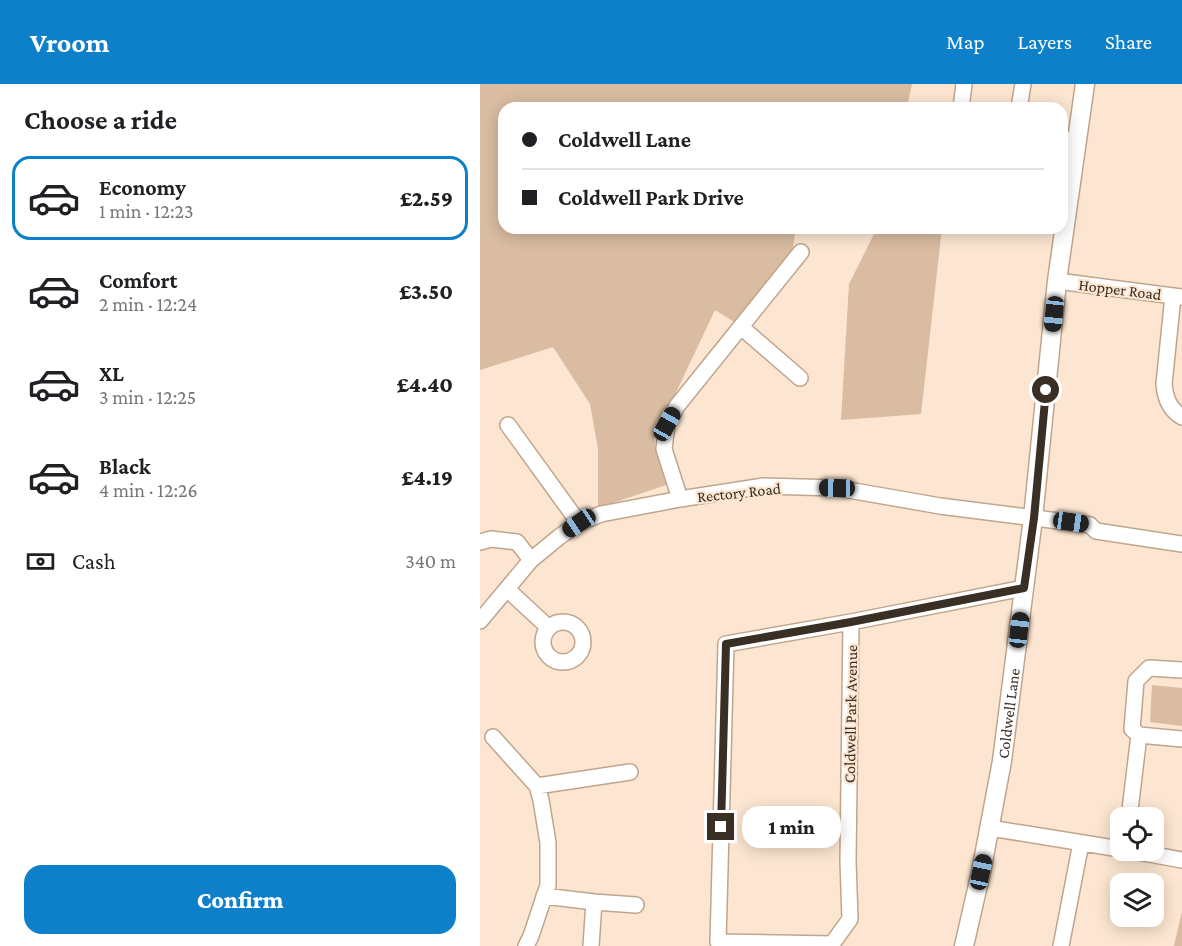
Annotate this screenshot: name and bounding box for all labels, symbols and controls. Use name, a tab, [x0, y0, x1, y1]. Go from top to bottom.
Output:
text: Vroom	[30, 27, 110, 58]
text: Map	[946, 30, 985, 54]
text: Layers	[1018, 30, 1072, 54]
text: Share	[1105, 30, 1152, 54]
text: Choose a ride	[24, 105, 177, 135]
text: Coldwell Lane	[558, 127, 691, 152]
icon: car	[27, 171, 81, 225]
text: Economy	[99, 175, 186, 200]
text: Coldwell Park Drive	[558, 185, 744, 210]
text: £2.59	[400, 186, 453, 211]
text: 1 min · 12:23	[99, 200, 194, 222]
icon: car	[27, 264, 81, 318]
text: Comfort	[99, 268, 177, 293]
street label: Hopper Road	[1077, 276, 1163, 304]
text: £3.50	[399, 279, 453, 304]
text: 2 min · 12:24	[99, 293, 197, 315]
car	[1043, 295, 1065, 333]
icon: car	[27, 357, 81, 411]
text: XL	[99, 361, 124, 386]
text: £4.40	[397, 372, 453, 397]
route start	[1032, 376, 1059, 403]
text: 3 min · 12:25	[99, 386, 196, 408]
car	[650, 404, 684, 444]
icon: car	[27, 450, 81, 504]
text: Black	[99, 454, 151, 479]
text: £4.19	[401, 465, 453, 490]
text: 4 min · 12:26	[99, 479, 198, 501]
car	[819, 479, 855, 497]
street label: Rectory Road	[696, 480, 782, 506]
car	[559, 505, 599, 541]
car	[1052, 511, 1090, 533]
icon: cash	[24, 545, 57, 578]
text: Cash	[72, 549, 116, 574]
text: 340 m	[405, 550, 456, 572]
car	[1008, 611, 1030, 649]
street label: Coldwell Park Avenue	[841, 645, 860, 783]
street label: Coldwell Lane	[994, 667, 1023, 760]
callout: 1 min	[742, 806, 841, 848]
map controls	[1110, 807, 1164, 927]
button: locate	[1110, 807, 1164, 861]
route end	[707, 813, 734, 840]
text: 1 min	[768, 816, 815, 838]
car	[968, 853, 994, 891]
button: Confirm	[24, 865, 456, 934]
button: layers	[1110, 873, 1164, 927]

